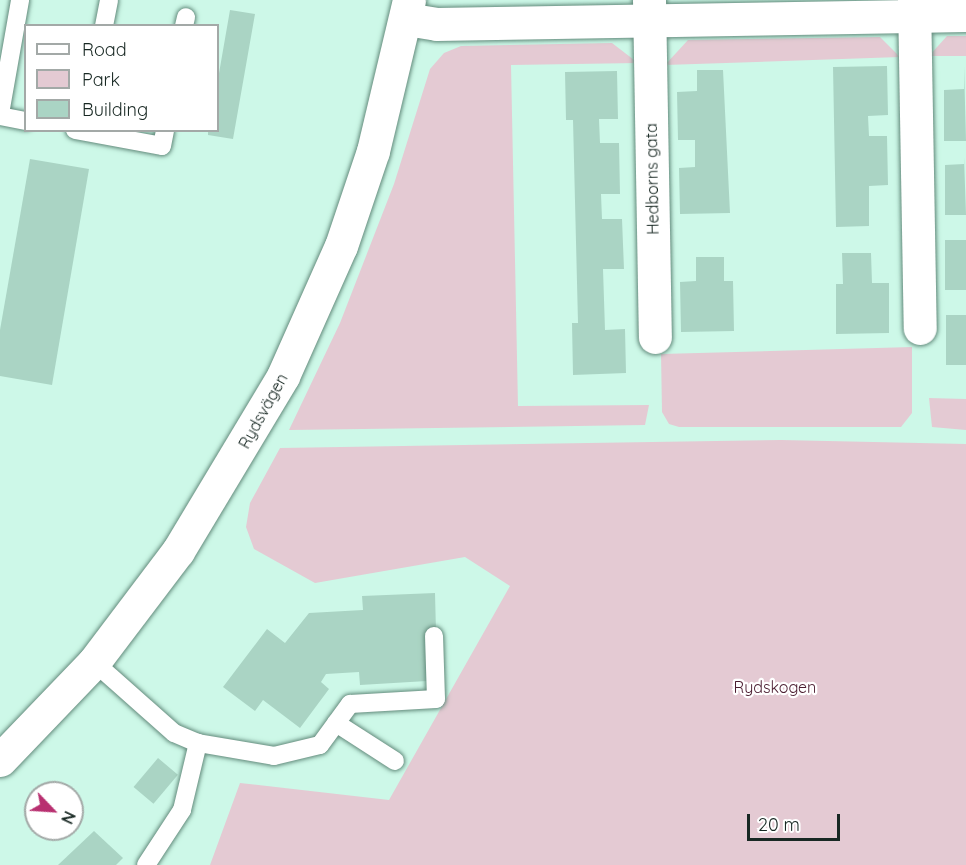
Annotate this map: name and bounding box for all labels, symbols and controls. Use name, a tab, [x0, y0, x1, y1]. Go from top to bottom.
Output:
legend	[24, 24, 219, 132]
text: Road	[82, 38, 127, 61]
text: Park	[82, 68, 120, 91]
text: Building	[82, 98, 148, 121]
street label: Hedborns gata	[641, 123, 663, 235]
street label: Rydsvägen	[234, 370, 292, 452]
park label: Rydskogen	[734, 677, 816, 697]
north arrow	[24, 781, 84, 841]
scale bar	[750, 802, 843, 840]
text: N	[57, 808, 80, 827]
text: 20 m	[758, 813, 800, 836]

